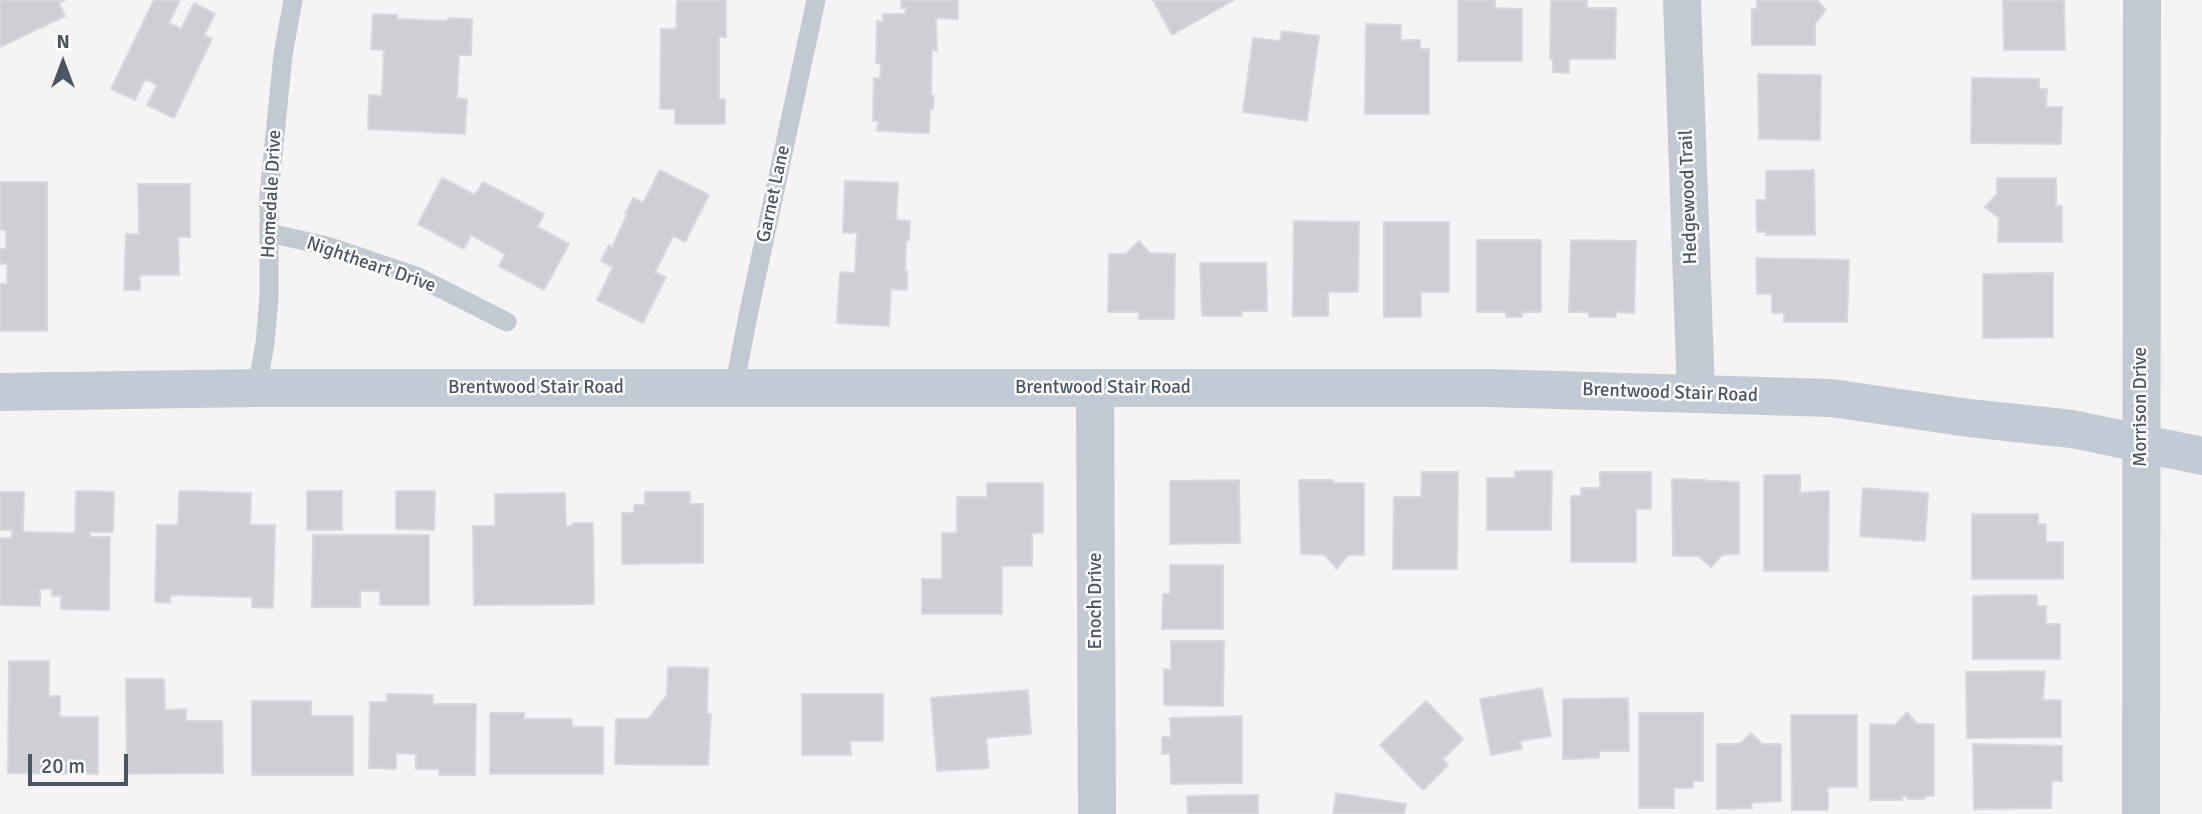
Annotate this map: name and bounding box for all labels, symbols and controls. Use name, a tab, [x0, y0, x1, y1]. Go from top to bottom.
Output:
north arrow	[28, 28, 98, 98]
text: N	[56, 30, 70, 54]
street label: Homedale Drive	[257, 129, 287, 259]
street label: Hedgewood Trail	[1675, 129, 1703, 265]
street label: Garnet Lane	[753, 143, 795, 245]
street label: Nightheart Drive	[303, 232, 439, 298]
street label: Morrison Drive	[2130, 347, 2152, 467]
street label: Brentwood Stair Road	[448, 377, 624, 399]
street label: Brentwood Stair Road	[1015, 377, 1191, 399]
street label: Brentwood Stair Road	[1582, 379, 1758, 407]
street label: Enoch Drive	[1085, 553, 1107, 649]
scale bar	[32, 740, 131, 784]
text: 20 m	[41, 753, 85, 779]

